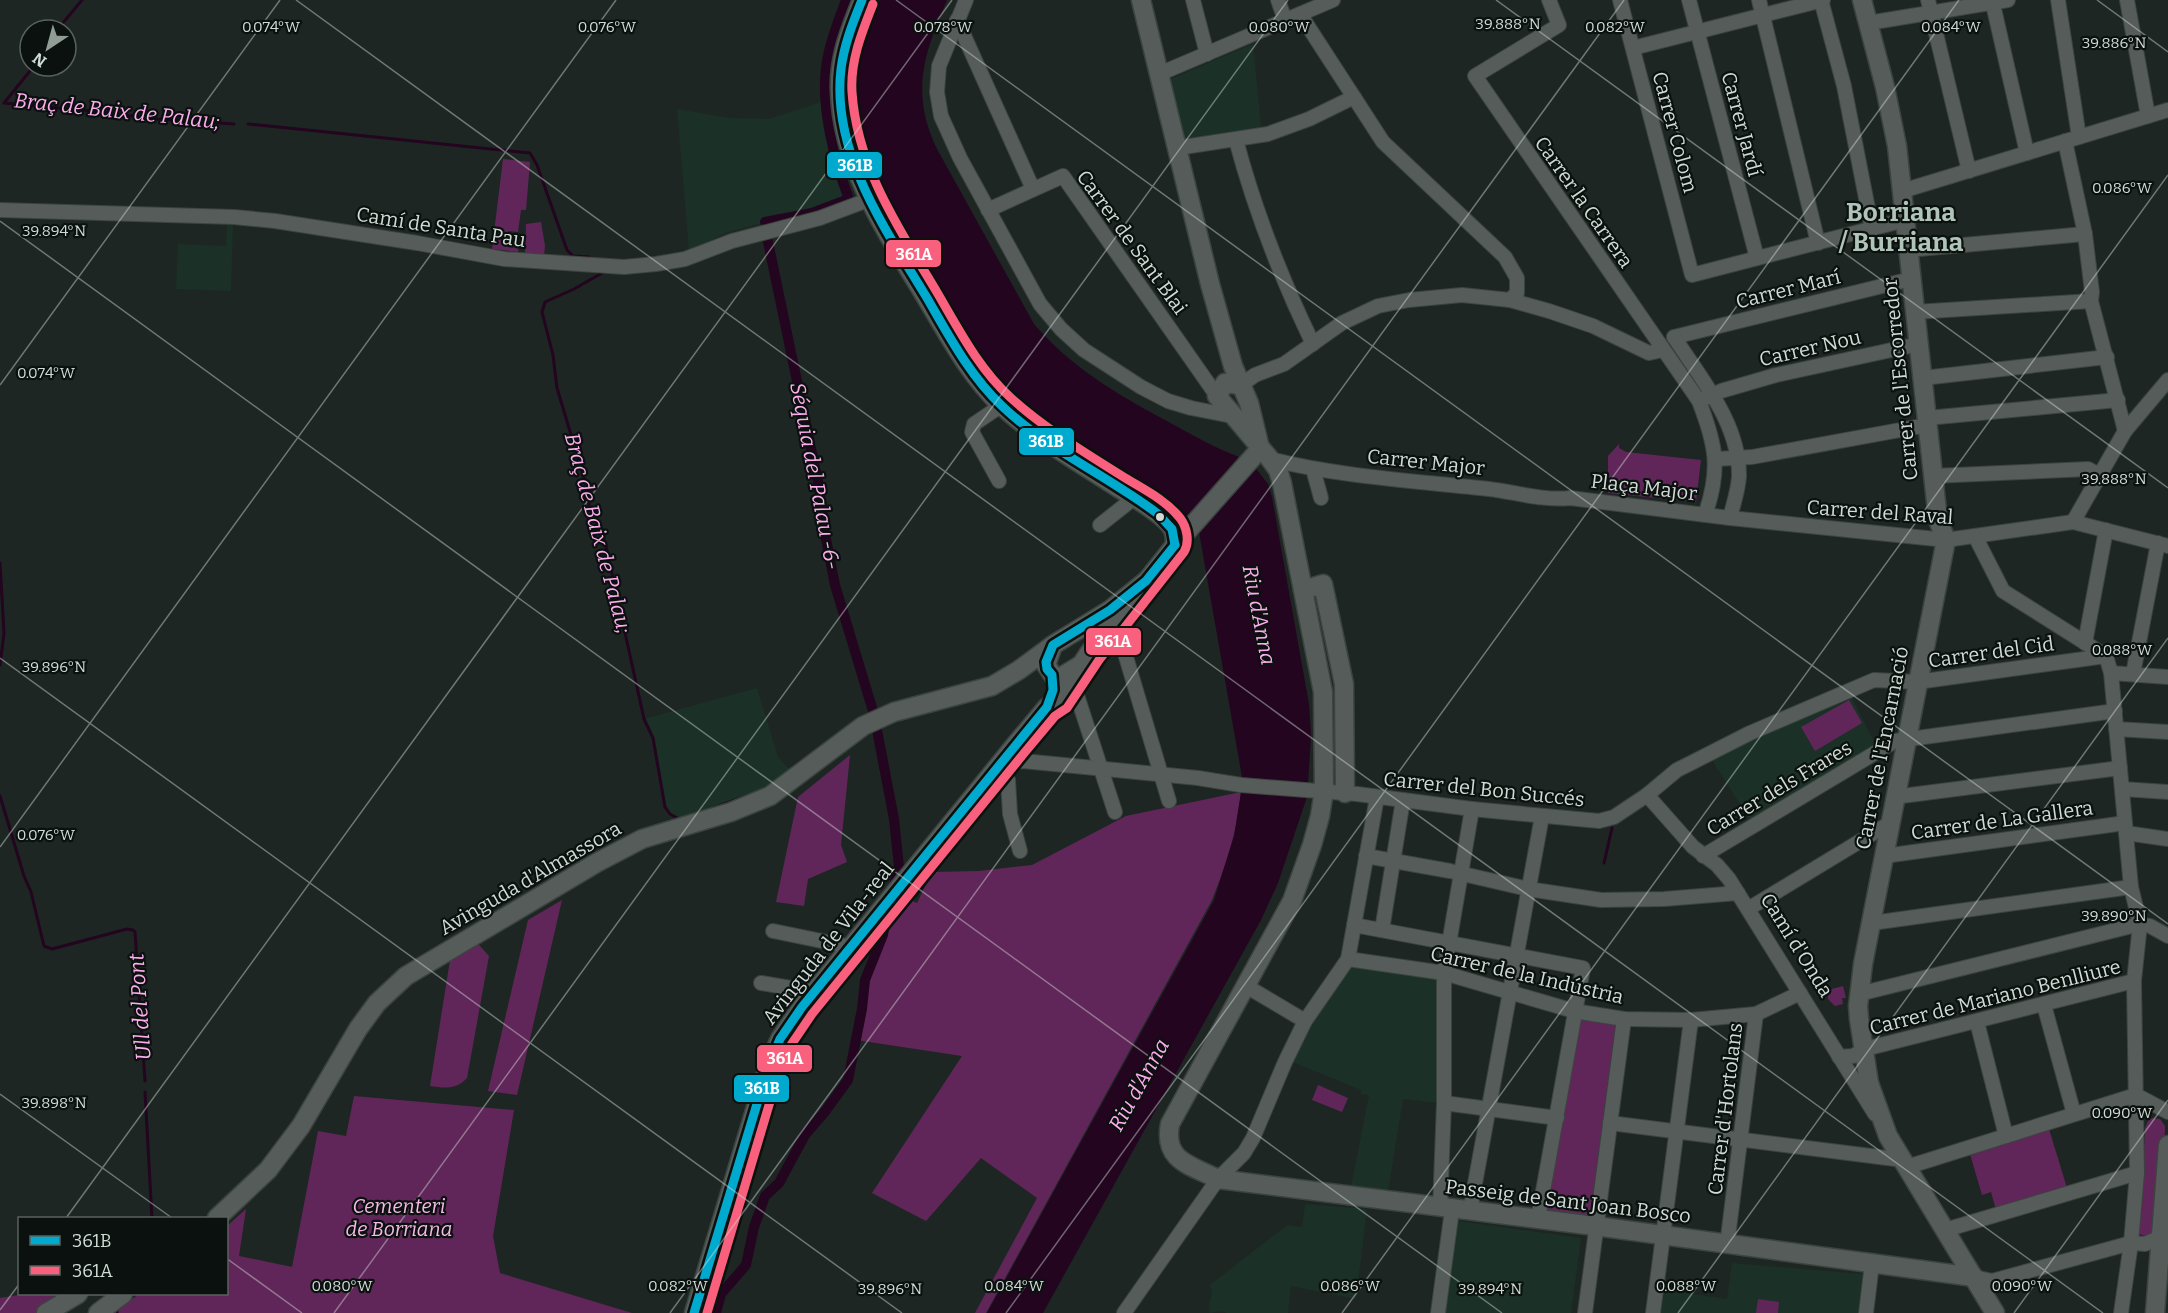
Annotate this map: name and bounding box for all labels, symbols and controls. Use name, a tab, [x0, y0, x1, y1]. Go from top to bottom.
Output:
text: 39.888°N	[1475, 15, 1541, 33]
north arrow	[18, 18, 78, 78]
text: 0.074°W	[242, 18, 301, 36]
text: 0.076°W	[578, 18, 637, 36]
text: 0.078°W	[913, 18, 973, 36]
text: 0.080°W	[1248, 18, 1310, 36]
text: 0.082°W	[1585, 18, 1646, 36]
text: 0.084°W	[1921, 18, 1982, 36]
text: 39.886°N	[2082, 34, 2146, 52]
text: N	[29, 48, 50, 71]
street label: Carrer Colom	[1647, 69, 1703, 195]
street label: Carrer Jardí	[1716, 69, 1768, 179]
water label: Braç de Baix de Palau;	[13, 87, 221, 135]
street label: Carrer la Carrera	[1530, 132, 1638, 272]
line badge: 361B	[826, 151, 883, 179]
text: 361B	[837, 156, 873, 175]
street label: Carrer de Sant Blai	[1072, 165, 1192, 319]
text: 0.086°W	[2092, 179, 2153, 197]
district label: Borriana / Burriana	[1838, 197, 1964, 258]
street label: Camí de Santa Pau	[355, 202, 527, 252]
text: 39.894°N	[22, 222, 86, 240]
line badge: 361A	[885, 239, 942, 268]
text: 361A	[896, 245, 933, 264]
street label: Carrer Marí	[1733, 264, 1843, 314]
street label: Carrer de l'Escorredor	[1877, 276, 1923, 482]
street label: Carrer Nou	[1757, 325, 1863, 371]
text: 0.074°W	[17, 364, 76, 382]
water label: Séquia del Palau -6-	[784, 380, 846, 572]
line badge: 361B	[1018, 427, 1075, 456]
water label: Braç de Baix de Palau;	[559, 430, 637, 636]
text: 361B	[1028, 432, 1064, 451]
street label: Carrer Major	[1366, 444, 1486, 481]
street label: Plaça Major	[1589, 469, 1699, 506]
text: 39.888°N	[2081, 470, 2147, 488]
street label: Carrer del Raval	[1806, 495, 1954, 529]
unlabelled marker	[1154, 511, 1166, 523]
water label: Riu d'Anna	[1237, 563, 1281, 667]
line badge: 361A	[1085, 627, 1142, 656]
street label: Carrer del Cid	[1927, 631, 2056, 673]
text: 361A	[1095, 632, 1132, 651]
text: 0.088°W	[2092, 641, 2153, 659]
street label: Carrer de l'Encarnació	[1851, 644, 1913, 852]
text: 39.896°N	[22, 658, 86, 676]
street label: Carrer dels Frares	[1702, 735, 1856, 841]
street label: Carrer del Bon Succés	[1382, 767, 1586, 811]
street label: Carrer de La Gallera	[1909, 795, 2095, 845]
street label: Avinguda d'Almassora	[435, 816, 625, 940]
text: 0.076°W	[17, 826, 76, 844]
street label: Avinguda de Vila-real	[757, 857, 899, 1029]
street label: Camí d'Onda	[1756, 889, 1838, 1001]
text: 39.890°N	[2081, 907, 2147, 925]
street label: Carrer de la Indústria	[1428, 941, 1626, 1009]
water label: Ull del Pont	[123, 952, 157, 1061]
street label: Carrer de Mariano Benlliure	[1867, 954, 2123, 1040]
street label: Carrer d'Hortolans	[1703, 1022, 1747, 1196]
water label: Riu d'Anna	[1103, 1034, 1175, 1136]
line badge: 361A	[756, 1044, 813, 1073]
text: 361A	[767, 1049, 804, 1068]
line badge: 361B	[733, 1074, 790, 1103]
text: 361B	[744, 1079, 780, 1098]
text: 39.898°N	[21, 1094, 87, 1112]
text: 0.090°W	[2092, 1104, 2153, 1122]
street label: Passeig de Sant Joan Bosco	[1444, 1174, 1692, 1228]
park label: Cementeri de Borriana	[346, 1194, 452, 1241]
legend	[18, 1217, 228, 1295]
text: 361B	[72, 1230, 112, 1252]
text: 361A	[72, 1260, 113, 1282]
text: 0.080°W	[311, 1277, 373, 1295]
text: 0.082°W	[648, 1277, 709, 1295]
text: 0.084°W	[984, 1277, 1045, 1295]
text: 0.086°W	[1320, 1277, 1381, 1295]
text: 0.088°W	[1656, 1277, 1717, 1295]
text: 0.090°W	[1992, 1277, 2053, 1295]
text: 39.896°N	[858, 1280, 922, 1298]
text: 39.894°N	[1458, 1280, 1522, 1298]

